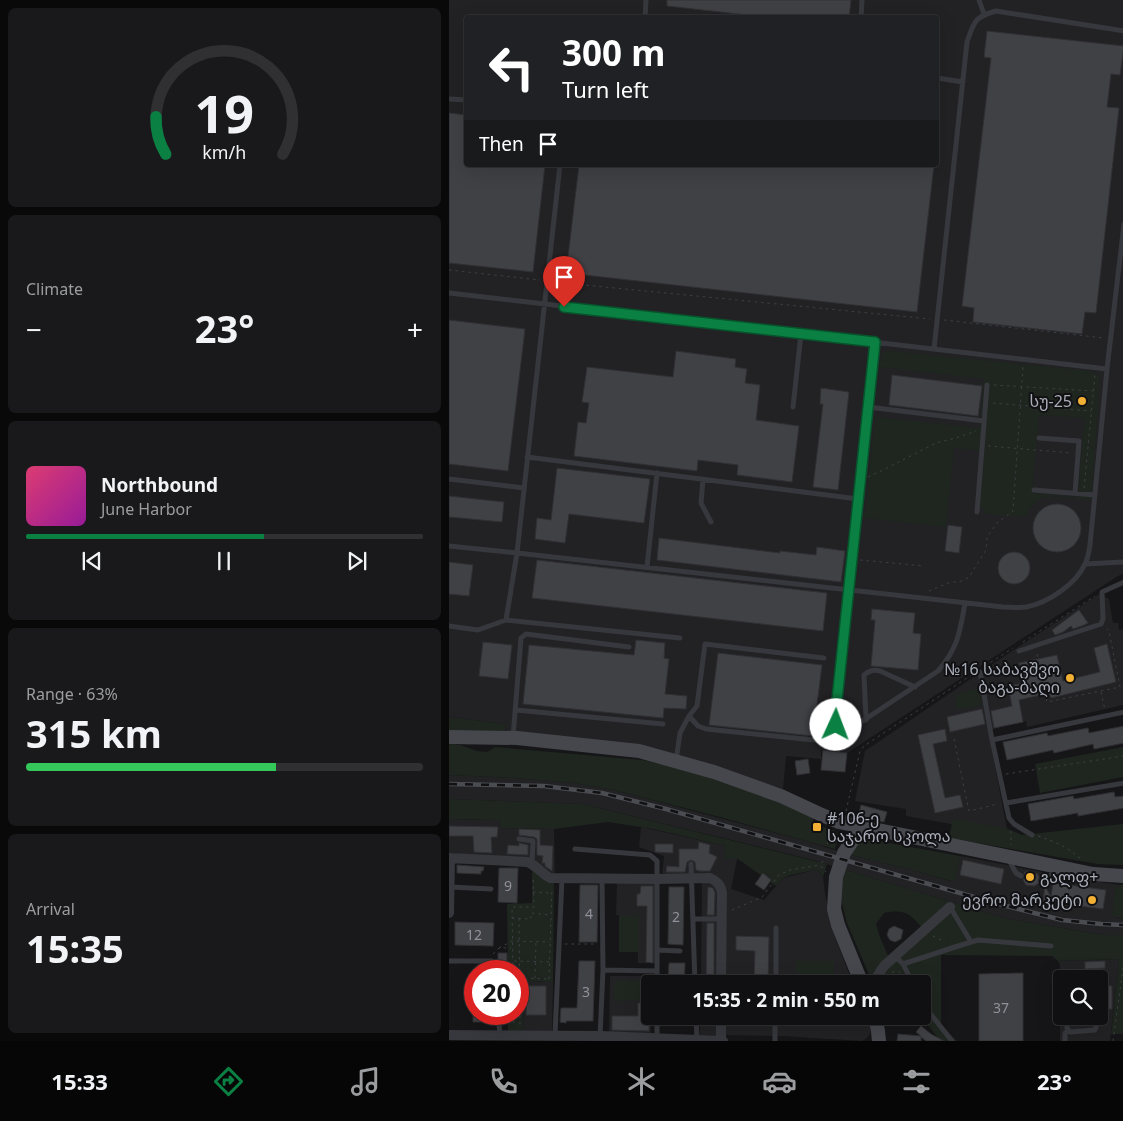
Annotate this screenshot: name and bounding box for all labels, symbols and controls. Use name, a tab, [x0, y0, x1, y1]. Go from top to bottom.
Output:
text: 300 m	[562, 29, 665, 76]
icon: left	[479, 35, 544, 100]
text: Turn left	[562, 74, 649, 104]
text: 19	[195, 77, 254, 148]
icon: arrive	[534, 130, 562, 158]
text: Then	[479, 131, 524, 157]
text: km/h	[203, 140, 246, 164]
pin	[543, 256, 585, 307]
icon: arrive	[550, 263, 578, 291]
text: Climate	[26, 278, 83, 300]
text: 23°	[195, 302, 254, 354]
text: −	[26, 310, 42, 348]
text: +	[407, 310, 423, 348]
place label: სუ-25	[1030, 390, 1072, 412]
marker: სუ-25	[1076, 395, 1088, 407]
text: Northbound	[101, 472, 218, 498]
text: June Harbor	[101, 498, 192, 520]
icon: previous	[78, 547, 106, 575]
icon: pause	[210, 547, 238, 575]
icon: next	[343, 547, 371, 575]
place label: №16 საბავშვო ბაგა-ბაღი	[944, 658, 1060, 698]
marker: №16 საბავშვო ბაგა-ბაღი	[1064, 672, 1076, 684]
text: Range · 63%	[26, 683, 118, 705]
position arrow	[809, 698, 861, 750]
text: 315 km	[26, 707, 162, 759]
place label: #106-ე საჯარო სკოლა	[827, 807, 951, 847]
marker: #106-ე საჯარო სკოლა	[811, 821, 823, 833]
place label: გალფ+	[1040, 866, 1098, 888]
marker: გალფ+	[1024, 871, 1036, 883]
house number: 9	[504, 876, 512, 895]
place label: ევრო მარკეტი	[962, 889, 1082, 911]
marker: ევრო მარკეტი	[1086, 894, 1098, 906]
text: Arrival	[26, 898, 75, 920]
house number: 4	[585, 904, 593, 923]
house number: 2	[672, 907, 680, 926]
text: 15:35	[26, 922, 124, 974]
house number: 12	[466, 925, 482, 944]
speed limit sign: 20	[464, 960, 529, 1025]
map controls	[1053, 970, 1108, 1025]
button: search	[1053, 970, 1108, 1025]
house number: 3	[582, 982, 590, 1001]
text: 15:35 · 2 min · 550 m	[692, 987, 880, 1013]
house number: 37	[993, 998, 1009, 1017]
icon: directions	[211, 1064, 246, 1099]
icon: music	[348, 1064, 383, 1099]
icon: phone	[486, 1064, 521, 1099]
icon: climate	[624, 1064, 659, 1099]
icon: car	[762, 1064, 797, 1099]
icon: filters	[899, 1064, 934, 1099]
text: 15:33	[51, 1066, 108, 1096]
text: 23°	[1037, 1066, 1072, 1096]

